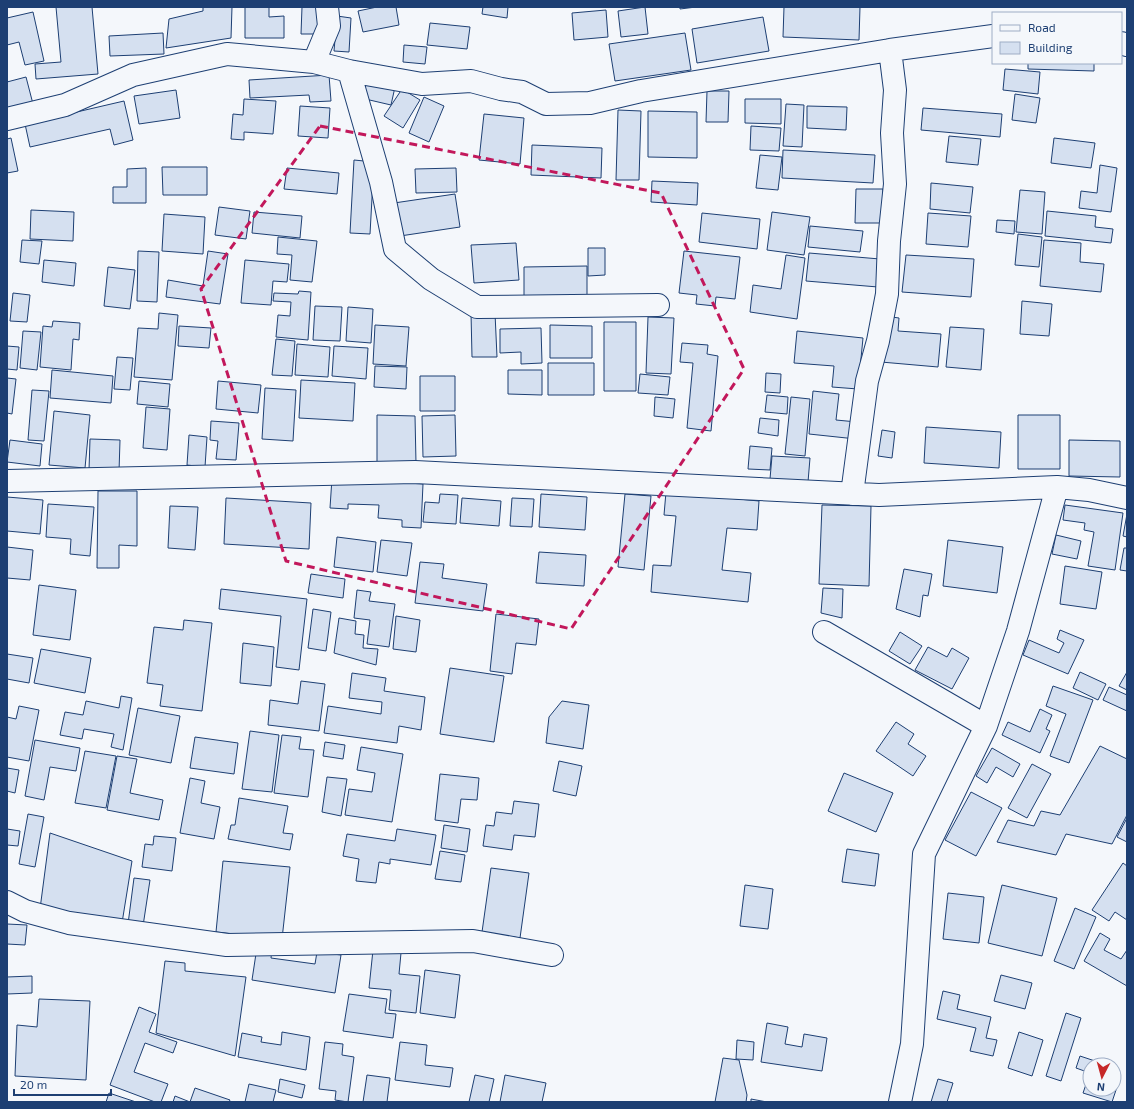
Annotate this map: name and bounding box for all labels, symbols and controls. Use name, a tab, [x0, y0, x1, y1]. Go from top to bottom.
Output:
legend	[992, 12, 1122, 64]
text: Road	[1028, 20, 1056, 34]
text: Building	[1028, 40, 1073, 54]
north arrow	[1082, 1057, 1122, 1097]
scale bar	[14, 1071, 111, 1097]
text: 20 m	[20, 1077, 47, 1091]
text: N	[1096, 1081, 1106, 1094]

